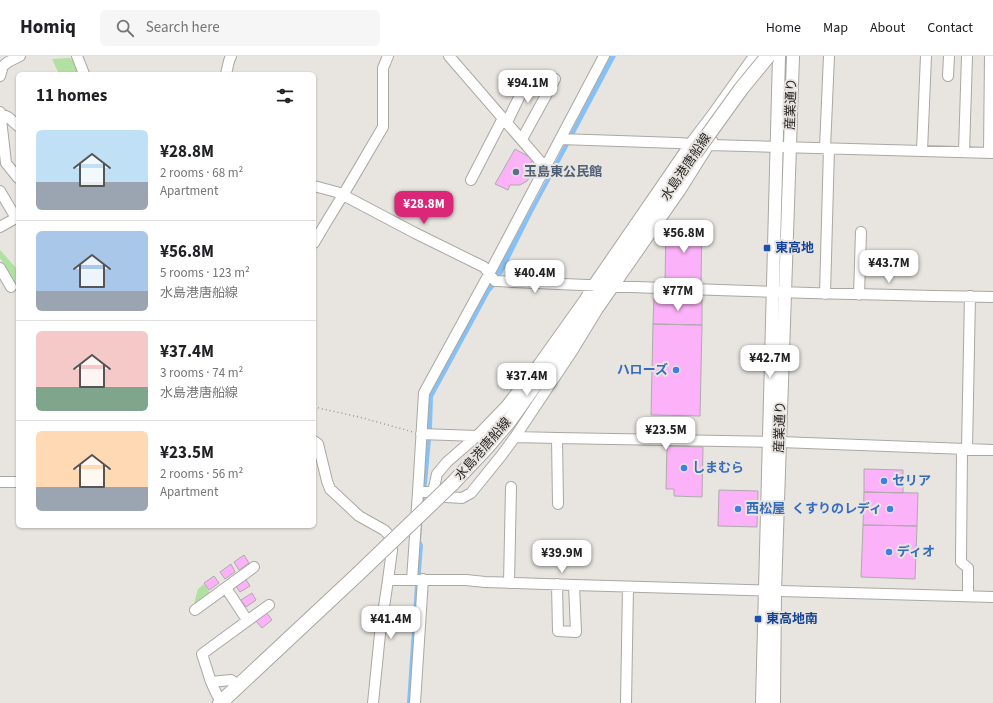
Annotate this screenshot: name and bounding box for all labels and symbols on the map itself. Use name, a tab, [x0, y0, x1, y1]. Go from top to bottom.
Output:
pin: ¥94.1M	[495, 70, 561, 104]
street label: 産業通り	[781, 78, 801, 130]
street label: 水島港唐船線	[657, 130, 715, 204]
place label: 玉島東公民館	[524, 163, 602, 181]
marker: 玉島東公民館	[511, 167, 521, 177]
pin: ¥28.8M	[391, 191, 457, 225]
pin: ¥56.8M	[651, 220, 717, 254]
place label: 東高地	[775, 239, 814, 257]
marker: 東高地	[762, 243, 772, 253]
pin: ¥43.7M	[856, 250, 922, 284]
pin: ¥40.4M	[502, 260, 568, 294]
pin: ¥77M	[654, 278, 702, 312]
pin: ¥42.7M	[737, 345, 803, 379]
place label: ハローズ	[617, 361, 668, 379]
pin: ¥37.4M	[494, 363, 560, 397]
marker: ハローズ	[671, 365, 681, 375]
street label: 産業通り	[770, 401, 790, 453]
street label: 水島港唐船線	[451, 414, 515, 484]
pin: ¥23.5M	[633, 417, 699, 451]
place label: しまむら	[692, 459, 744, 477]
marker: しまむら	[679, 463, 689, 473]
place label: セリア	[892, 472, 931, 490]
marker: セリア	[879, 476, 889, 486]
place label: 西松屋	[746, 500, 785, 518]
place label: くすりのレディ	[792, 500, 882, 518]
marker: 西松屋	[733, 504, 743, 514]
marker: くすりのレディ	[885, 504, 895, 514]
pin: ¥39.9M	[529, 540, 595, 574]
place label: ディオ	[897, 543, 935, 561]
marker: ディオ	[884, 547, 894, 557]
pin: ¥41.4M	[358, 606, 424, 640]
place label: 東高地南	[766, 610, 818, 628]
marker: 東高地南	[753, 614, 763, 624]

